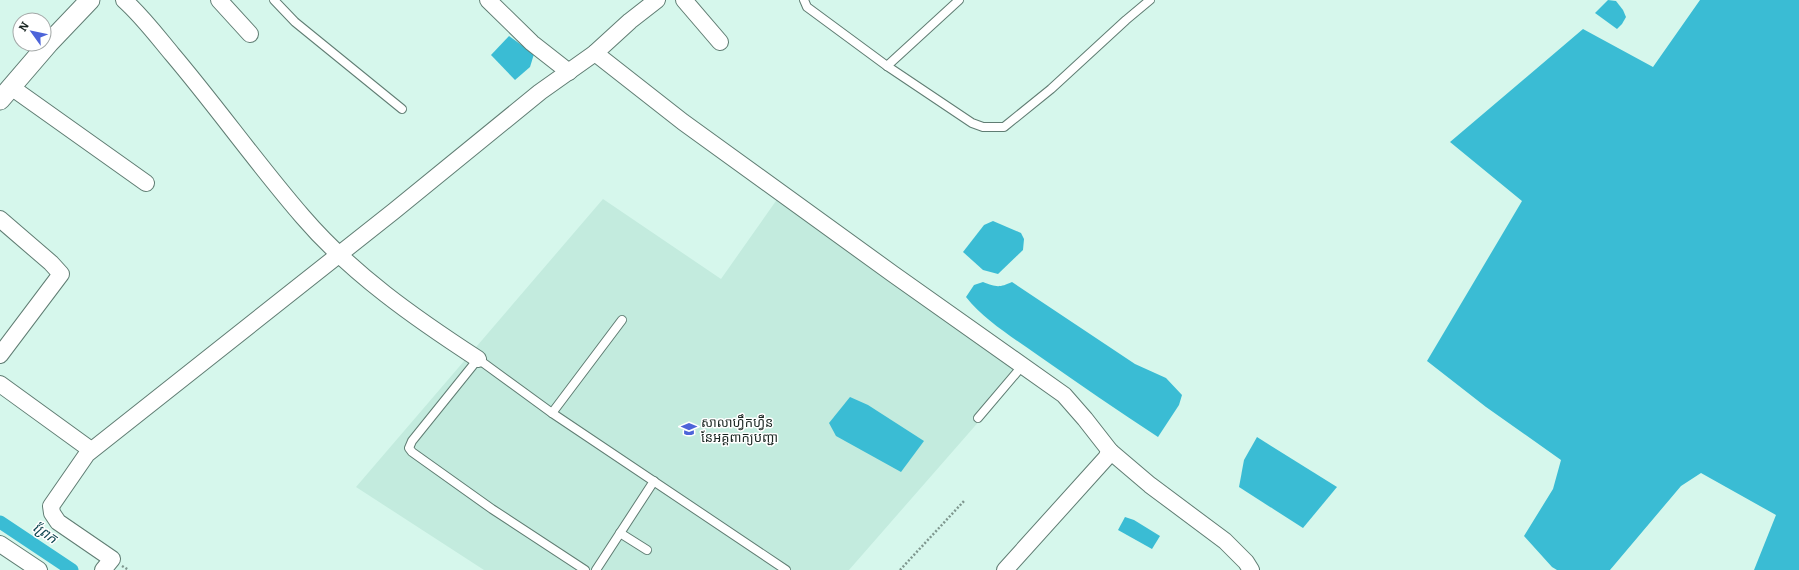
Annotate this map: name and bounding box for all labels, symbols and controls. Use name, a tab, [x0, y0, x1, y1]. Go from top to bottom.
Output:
north arrow	[12, 12, 52, 52]
text: N	[16, 19, 32, 34]
place label: សាលាហ្វឹកហ្វឺន នែអគ្គពាក្យបញ្ជា	[701, 414, 778, 446]
school or university icon: សាលាហ្វឹកហ្វឺន នែអគ្គពាក្យបញ្ជា	[680, 420, 698, 438]
water label: ព្រែក	[30, 519, 61, 548]

